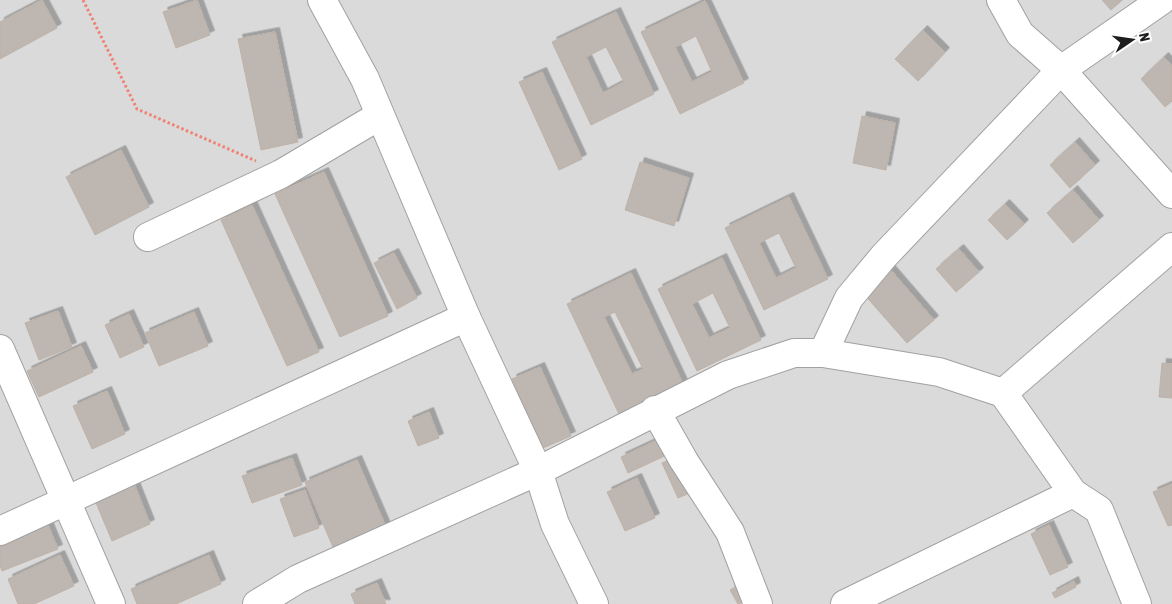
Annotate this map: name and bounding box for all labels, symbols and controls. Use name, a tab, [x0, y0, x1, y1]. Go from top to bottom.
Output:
north arrow	[1107, 15, 1157, 65]
text: N	[1136, 31, 1153, 43]

